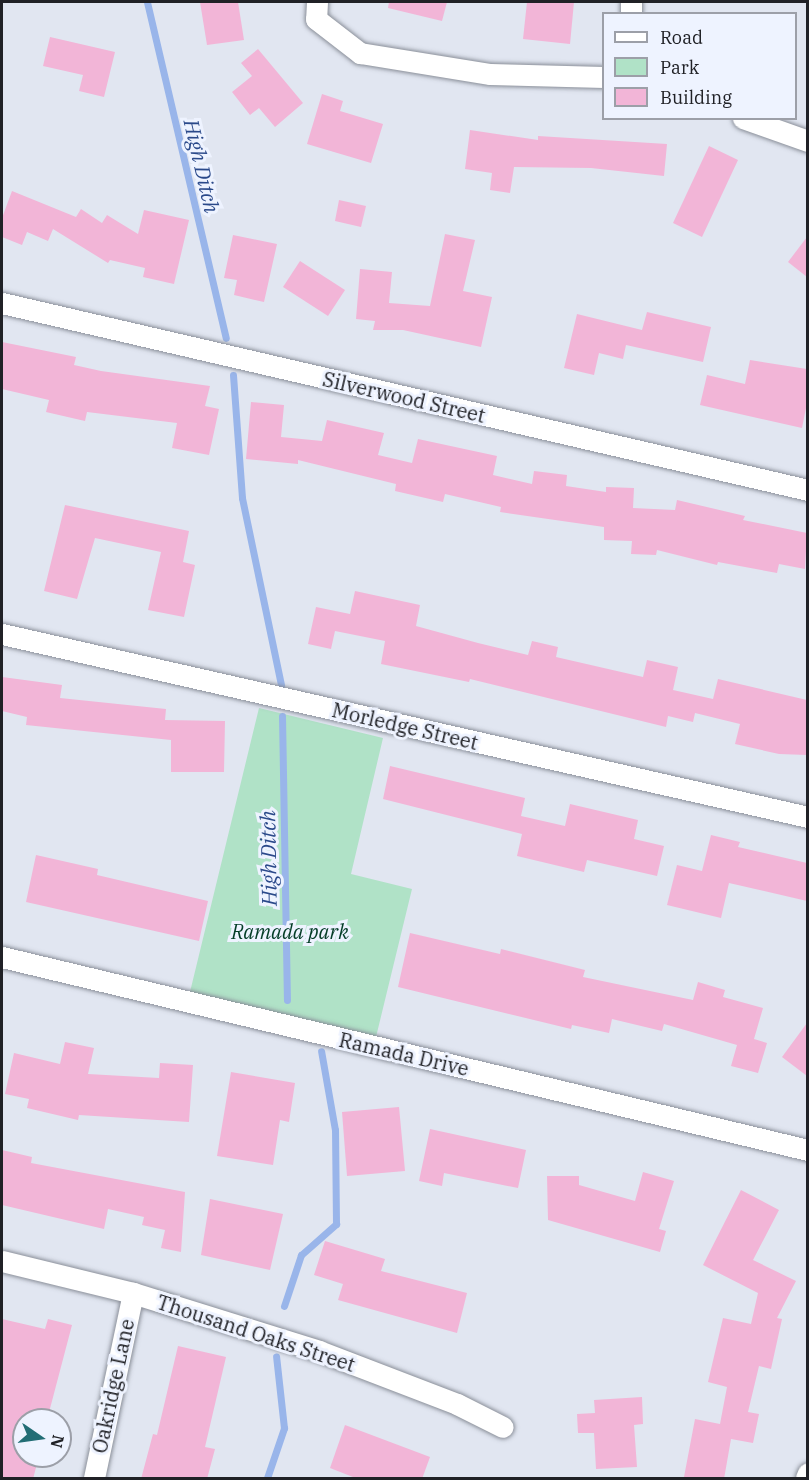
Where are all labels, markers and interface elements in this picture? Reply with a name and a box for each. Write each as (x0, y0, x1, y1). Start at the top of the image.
legend (602, 12, 797, 120)
text: Road (660, 26, 703, 49)
text: Park (660, 56, 699, 79)
text: Building (660, 86, 732, 109)
water label: High Ditch (179, 117, 225, 215)
street label: Silverwood Street (320, 367, 488, 427)
street label: Morledge Street (330, 698, 480, 754)
water label: High Ditch (255, 810, 281, 906)
park label: Ramada park (231, 919, 349, 943)
street label: Ramada Drive (337, 1027, 471, 1081)
street label: Thousand Oaks Street (154, 1290, 358, 1376)
street label: Oakridge Lane (87, 1317, 139, 1455)
north arrow (12, 1408, 72, 1468)
text: N (46, 1433, 69, 1450)

